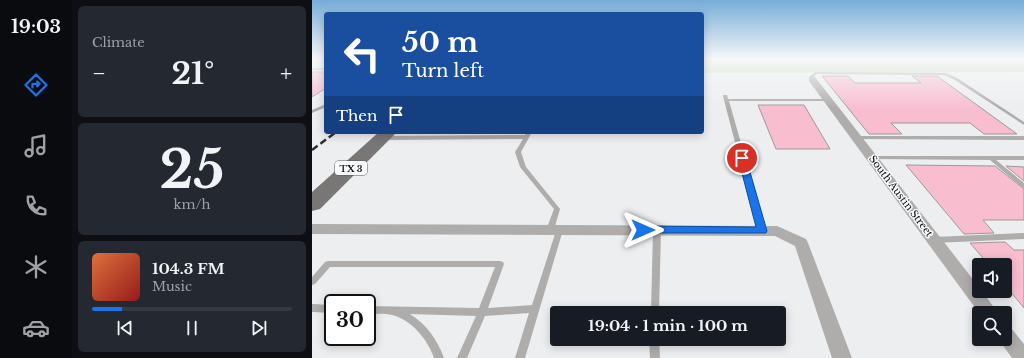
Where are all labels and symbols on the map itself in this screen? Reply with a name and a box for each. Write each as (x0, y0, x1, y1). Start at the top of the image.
pin (725, 141, 759, 175)
street label: South Austin Street (866, 153, 936, 239)
road number: TX 3 (335, 161, 367, 175)
position arrow (622, 209, 664, 251)
speed limit sign: 30 (324, 294, 376, 346)

